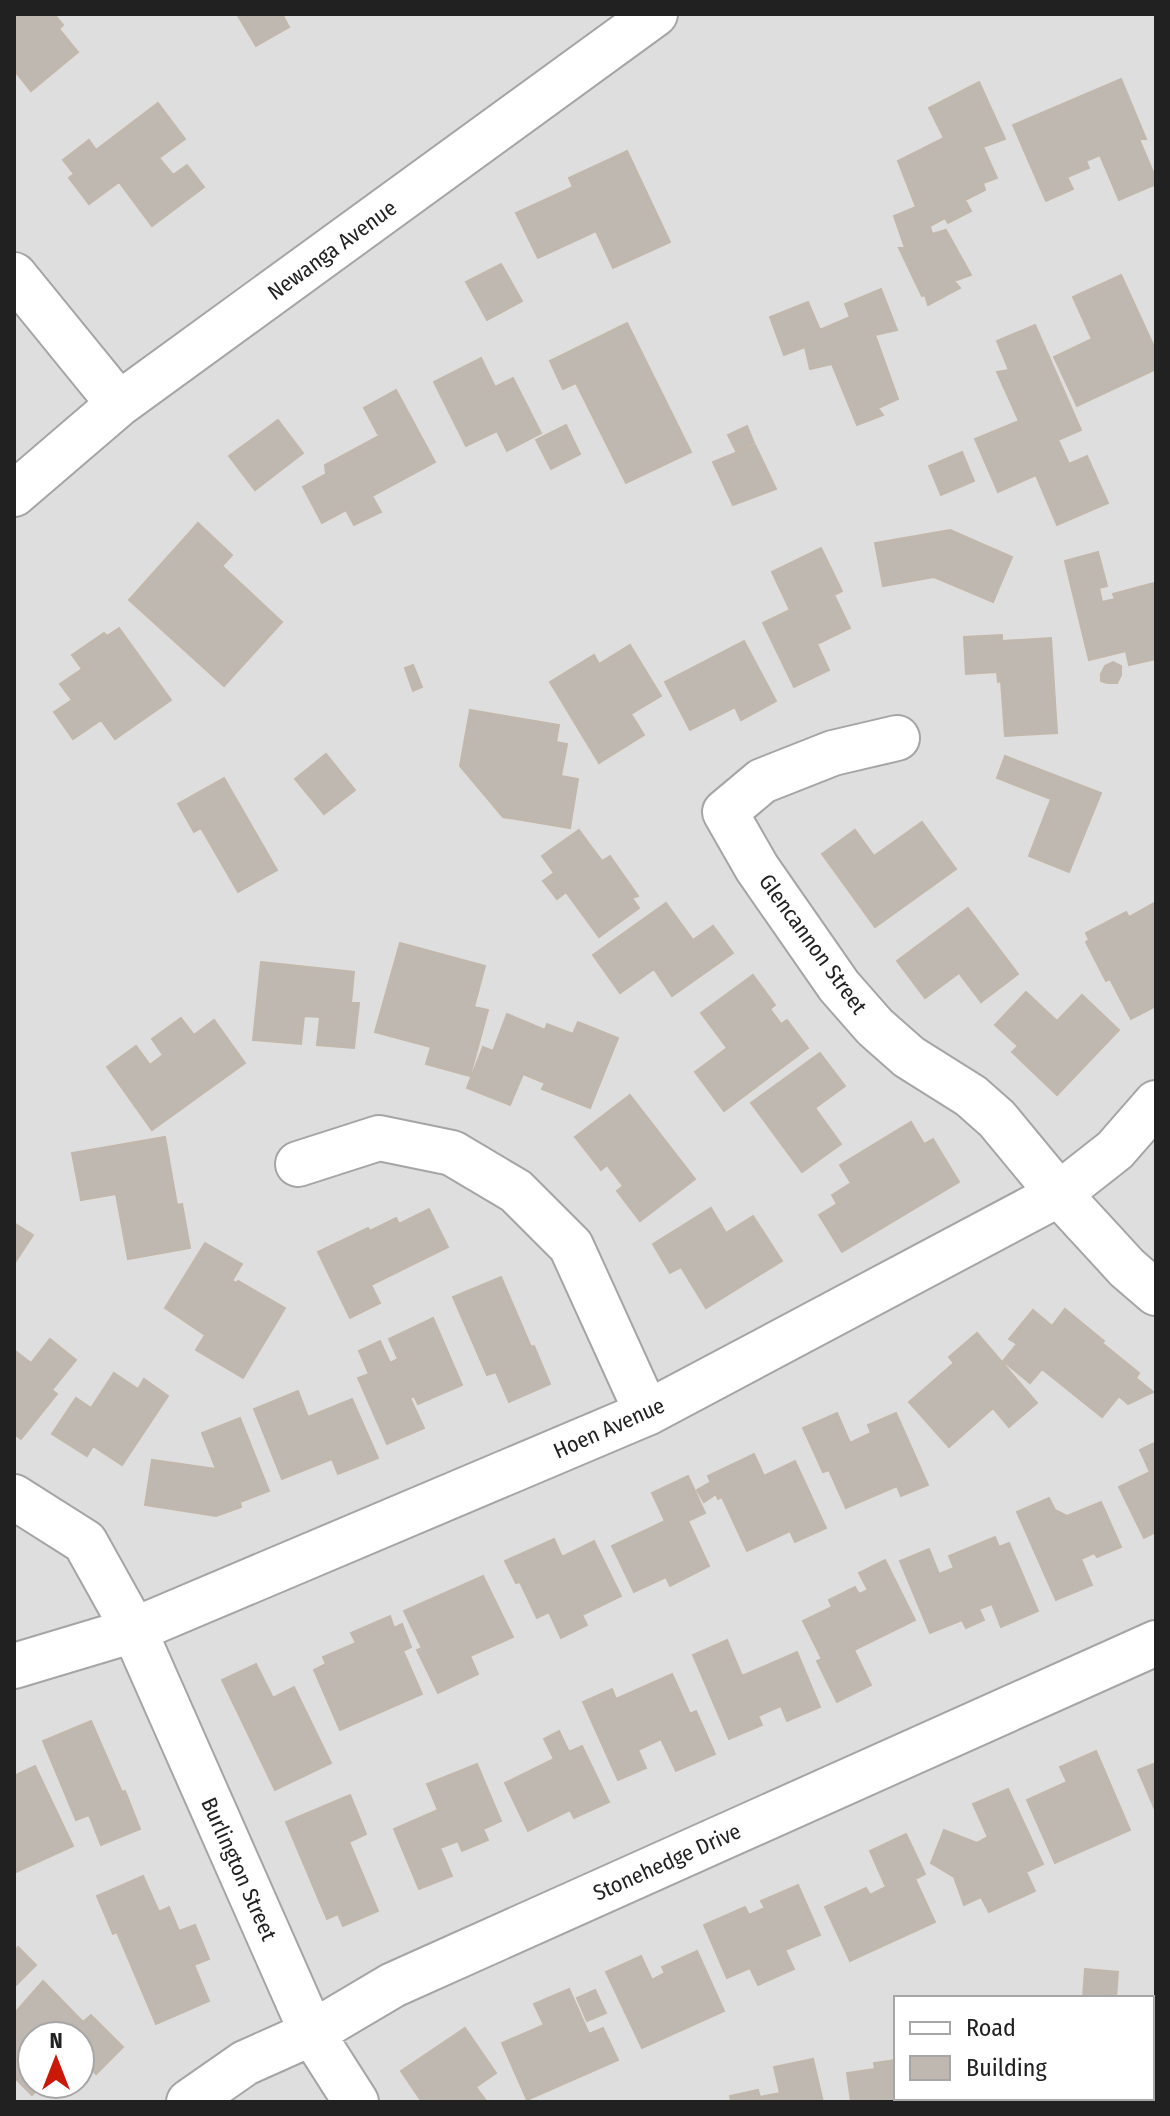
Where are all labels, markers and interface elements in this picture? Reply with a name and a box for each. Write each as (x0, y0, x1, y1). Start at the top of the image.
street label: Newanga Avenue (262, 194, 402, 306)
street label: Glencannon Street (753, 869, 873, 1020)
street label: Hoen Avenue (549, 1392, 669, 1464)
street label: Burlington Street (195, 1793, 283, 1945)
street label: Stonehedge Drive (589, 1817, 745, 1907)
legend (894, 1996, 1154, 2100)
text: Road (966, 2014, 1016, 2042)
north arrow (16, 2020, 96, 2100)
text: N (49, 2027, 63, 2054)
text: Building (966, 2054, 1048, 2082)

